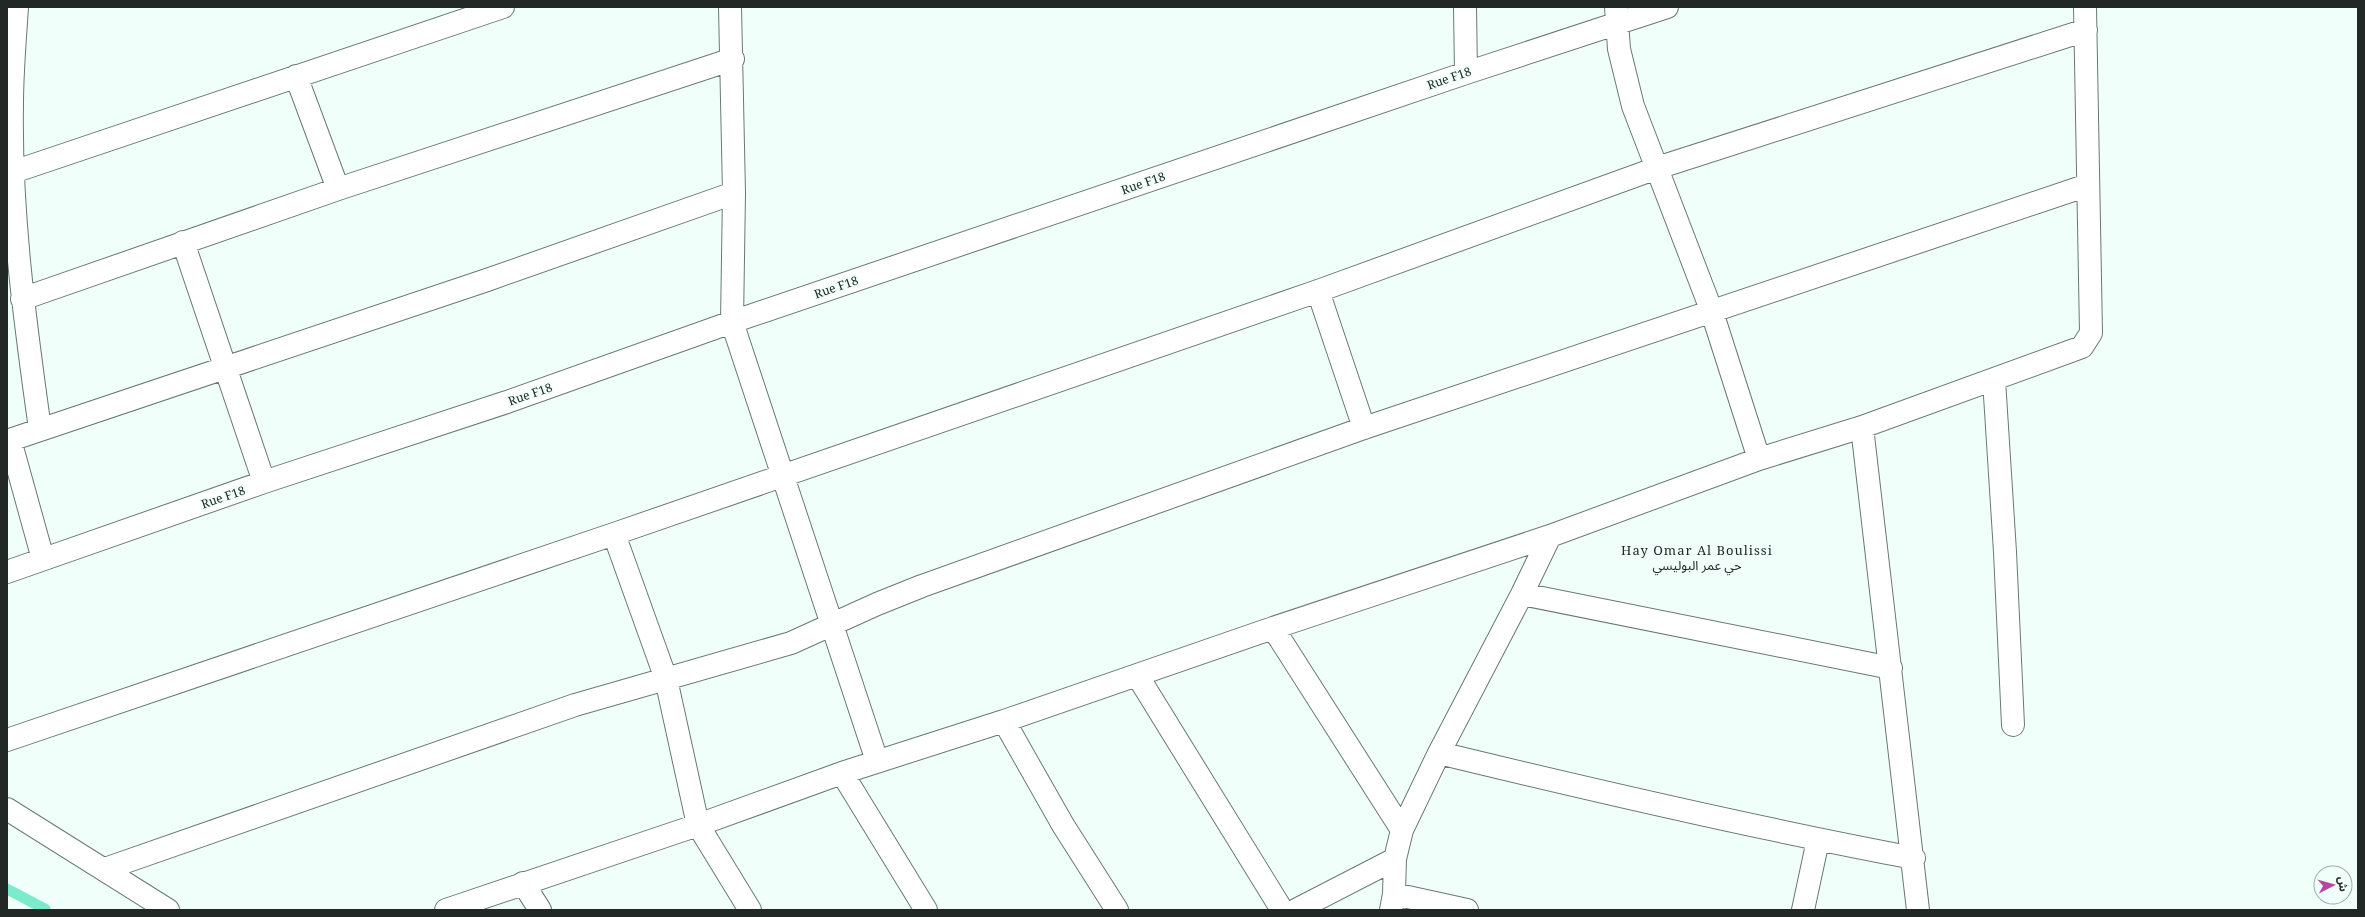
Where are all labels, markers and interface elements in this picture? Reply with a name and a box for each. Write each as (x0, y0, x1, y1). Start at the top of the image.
street label: Rue F18 (1425, 62, 1474, 93)
street label: Rue F18 (1119, 167, 1168, 198)
street label: Rue F18 (812, 271, 861, 302)
street label: Rue F18 (506, 378, 555, 409)
street label: Rue F18 (199, 481, 248, 512)
district label: Hay Omar Al Boulissi حي عمر البوليسي (1621, 541, 1773, 576)
north arrow (2313, 865, 2353, 905)
text: ش (2335, 876, 2352, 892)

